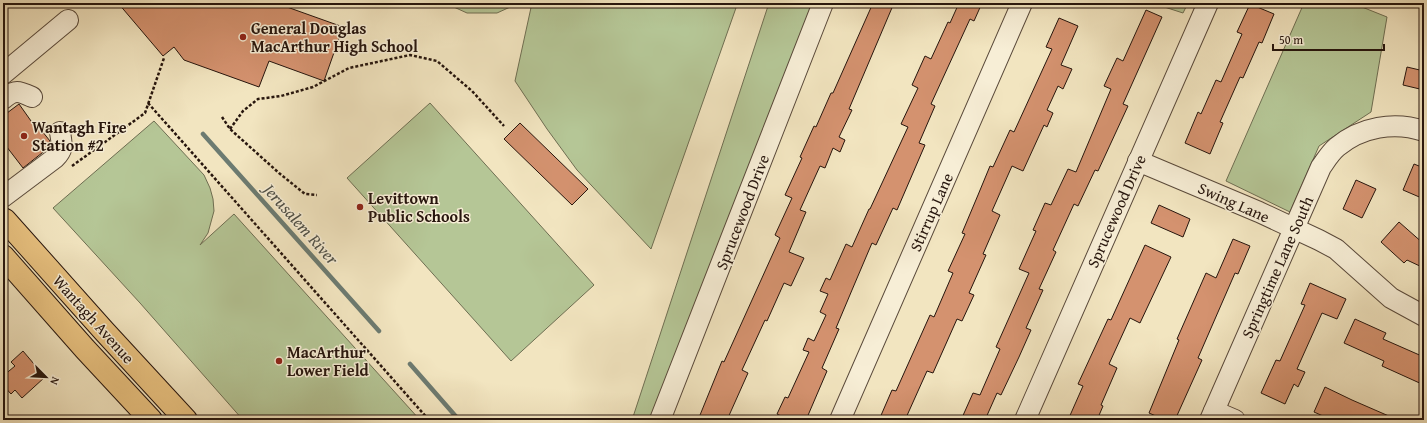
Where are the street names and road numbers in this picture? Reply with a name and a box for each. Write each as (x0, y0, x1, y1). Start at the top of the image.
street label: Sprucewood Drive (709, 151, 775, 273)
street label: Sprucewood Drive (1080, 151, 1152, 271)
street label: Stirrup Lane (903, 169, 959, 255)
street label: Swing Lane (1194, 176, 1274, 228)
street label: Springtime Lane South (1235, 192, 1319, 342)
street label: Wantagh Avenue (47, 269, 141, 369)

